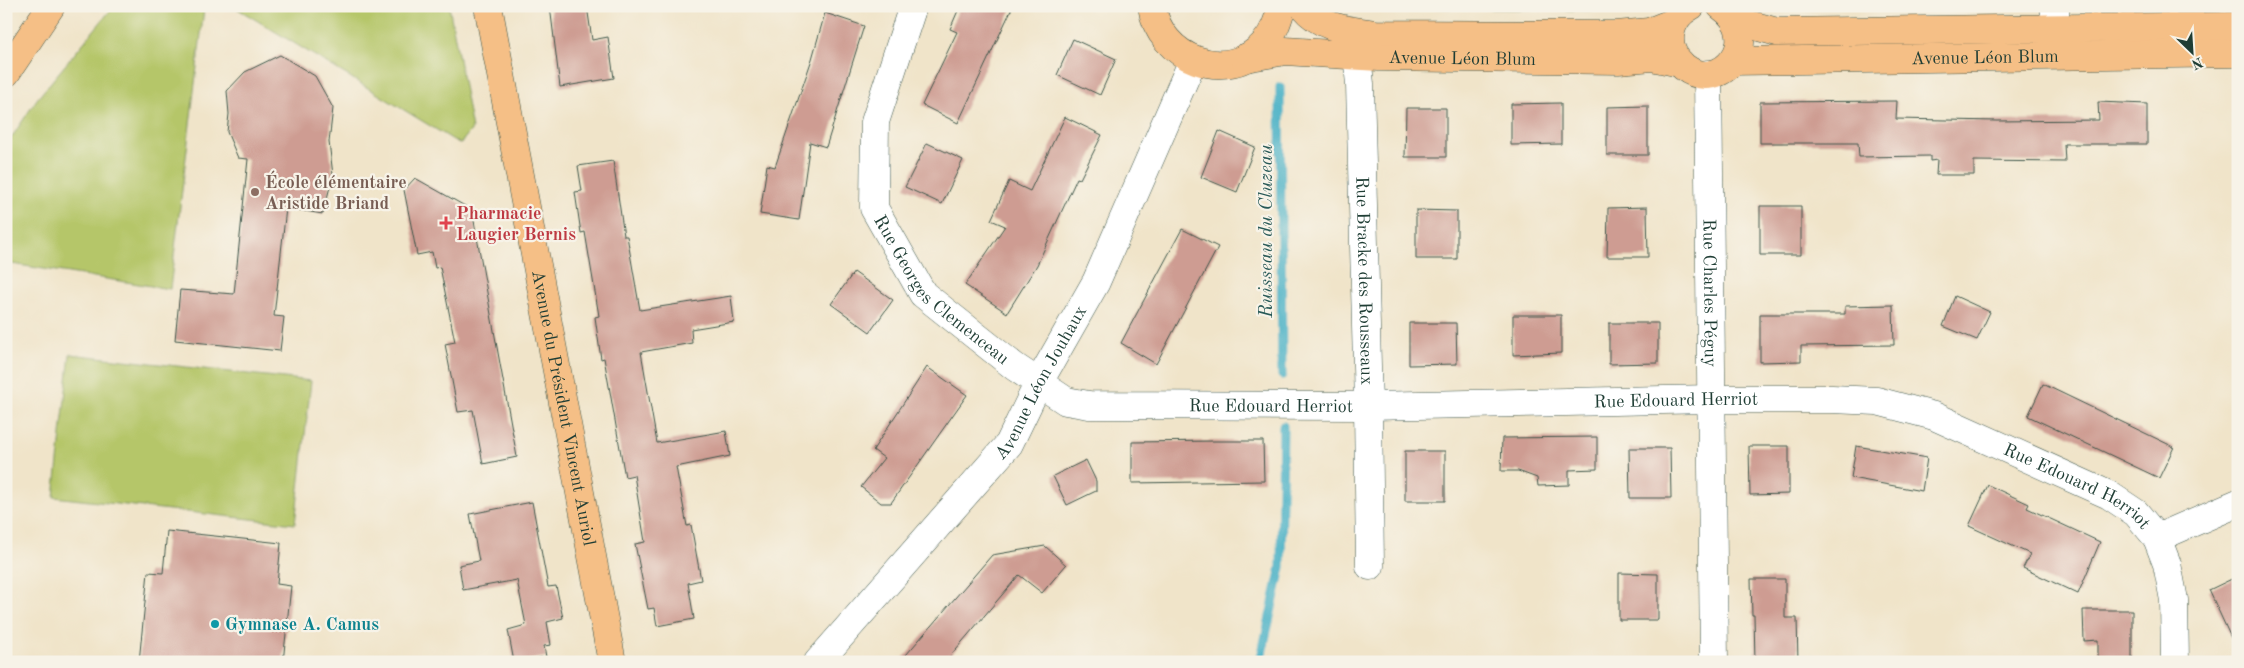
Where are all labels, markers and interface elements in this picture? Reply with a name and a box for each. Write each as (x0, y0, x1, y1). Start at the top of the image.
north arrow (2166, 28, 2216, 78)
street label: Avenue Léon Blum (1911, 48, 2059, 68)
street label: Avenue Léon Blum (1388, 49, 1536, 69)
text: N (2189, 54, 2205, 72)
water label: Ruisseau du Cluzeau (1258, 144, 1277, 319)
place label: École élémentaire Aristide Briand (265, 170, 407, 213)
street label: Rue Bracke des Rousseaux (1352, 176, 1375, 385)
marker: École élémentaire Aristide Briand (249, 186, 261, 198)
place label: Pharmacie Laugier Bernis (456, 205, 576, 244)
street label: Rue Georges Clemenceau (870, 212, 1012, 369)
marker: Pharmacie Laugier Bernis (440, 217, 452, 229)
street label: Rue Charles Péguy (1699, 219, 1719, 368)
street label: Avenue du Président Vincent Auriol (528, 269, 598, 548)
street label: Avenue Léon Jouhaux (992, 303, 1090, 463)
street label: Rue Edouard Herriot (1593, 391, 1758, 411)
street label: Rue Edouard Herriot (1189, 397, 1353, 416)
street label: Rue Edouard Herriot (2001, 441, 2153, 533)
place label: Gymnase A. Camus (225, 616, 379, 634)
marker: Gymnase A. Camus (209, 618, 221, 630)

